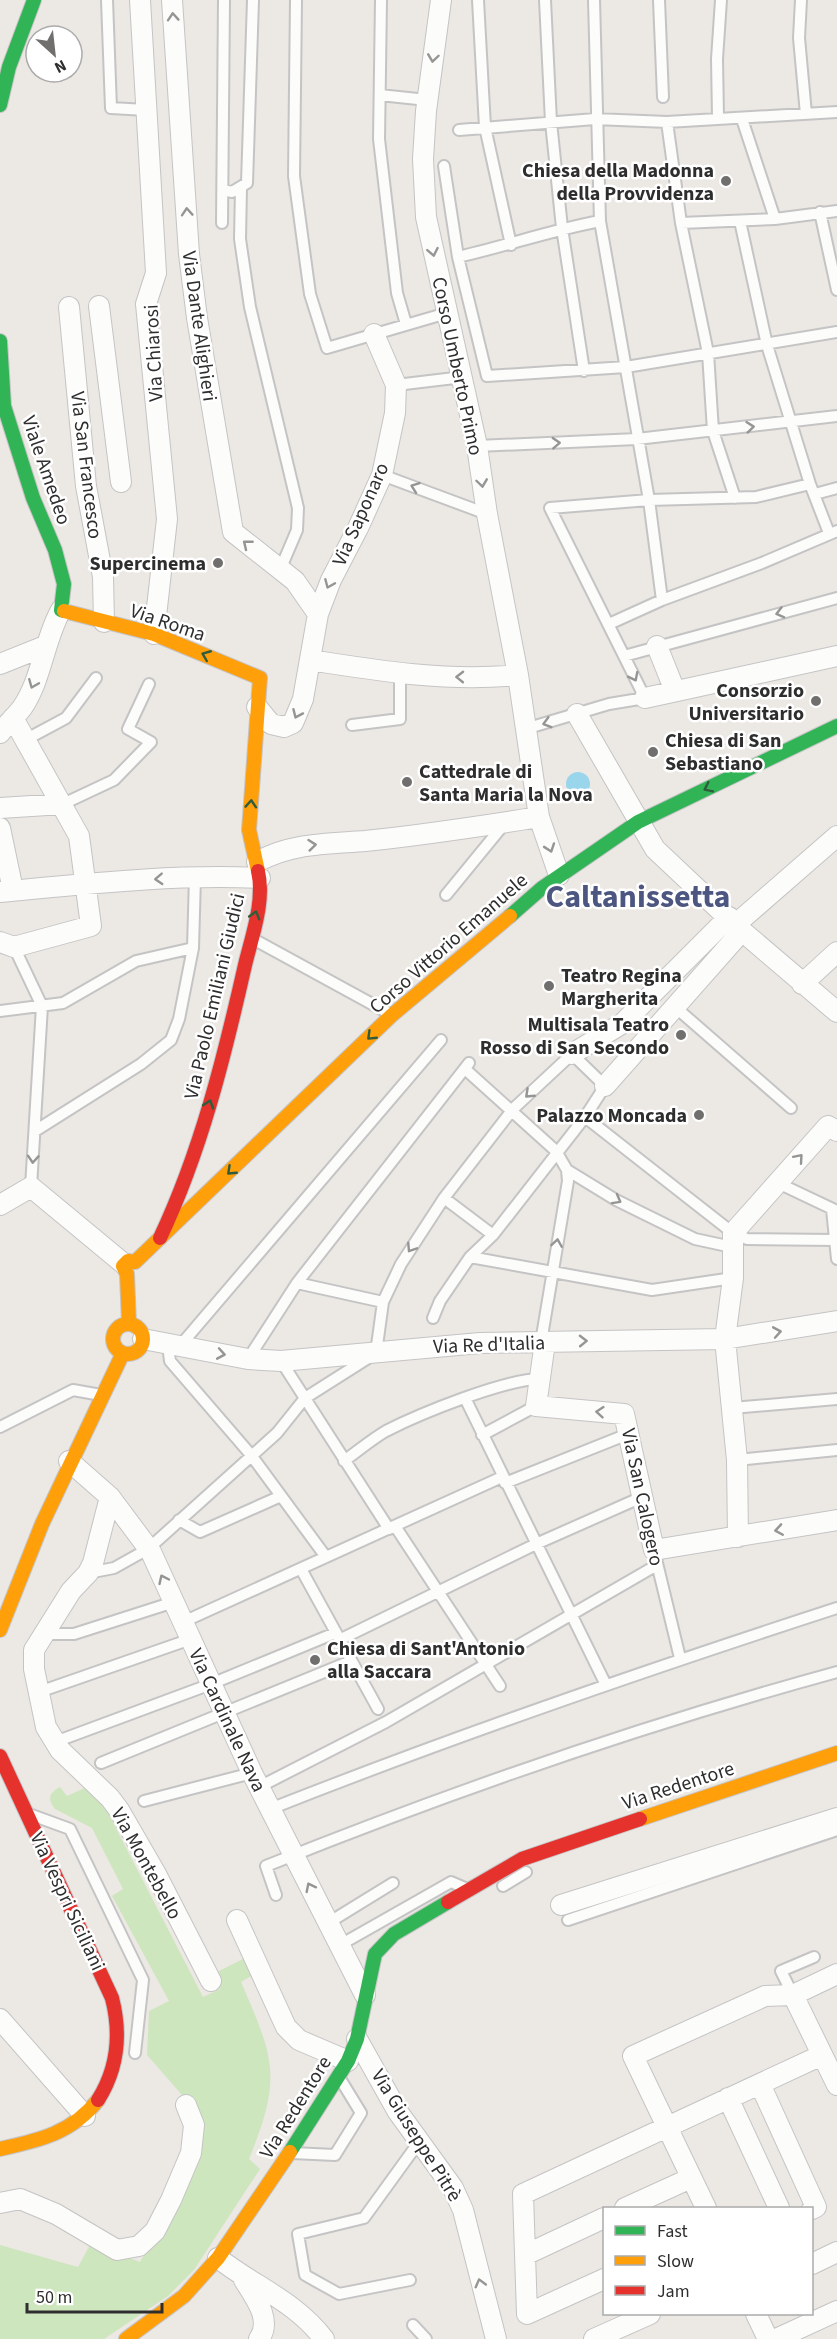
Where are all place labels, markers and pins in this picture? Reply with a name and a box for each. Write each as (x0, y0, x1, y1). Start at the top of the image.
place label: Chiesa della Madonna della Provvidenza (522, 157, 714, 208)
marker: Chiesa della Madonna della Provvidenza (719, 174, 733, 188)
place label: Supercinema (90, 550, 206, 578)
marker: Supercinema (211, 556, 225, 570)
place label: Consorzio Universitario (689, 677, 804, 728)
marker: Consorzio Universitario (809, 694, 823, 708)
place label: Chiesa di San Sebastiano (665, 727, 781, 778)
marker: Chiesa di San Sebastiano (646, 745, 660, 759)
place label: Cattedrale di Santa Maria la Nova (419, 758, 593, 809)
marker: Cattedrale di Santa Maria la Nova (400, 775, 414, 789)
place label: Teatro Regina Margherita (561, 962, 682, 1013)
marker: Teatro Regina Margherita (542, 979, 556, 993)
place label: Multisala Teatro Rosso di San Secondo (480, 1011, 669, 1062)
marker: Multisala Teatro Rosso di San Secondo (674, 1028, 688, 1042)
place label: Palazzo Moncada (536, 1102, 687, 1130)
marker: Palazzo Moncada (692, 1108, 706, 1122)
place label: Chiesa di Sant'Antonio alla Saccara (327, 1635, 525, 1686)
marker: Chiesa di Sant'Antonio alla Saccara (308, 1653, 322, 1667)

